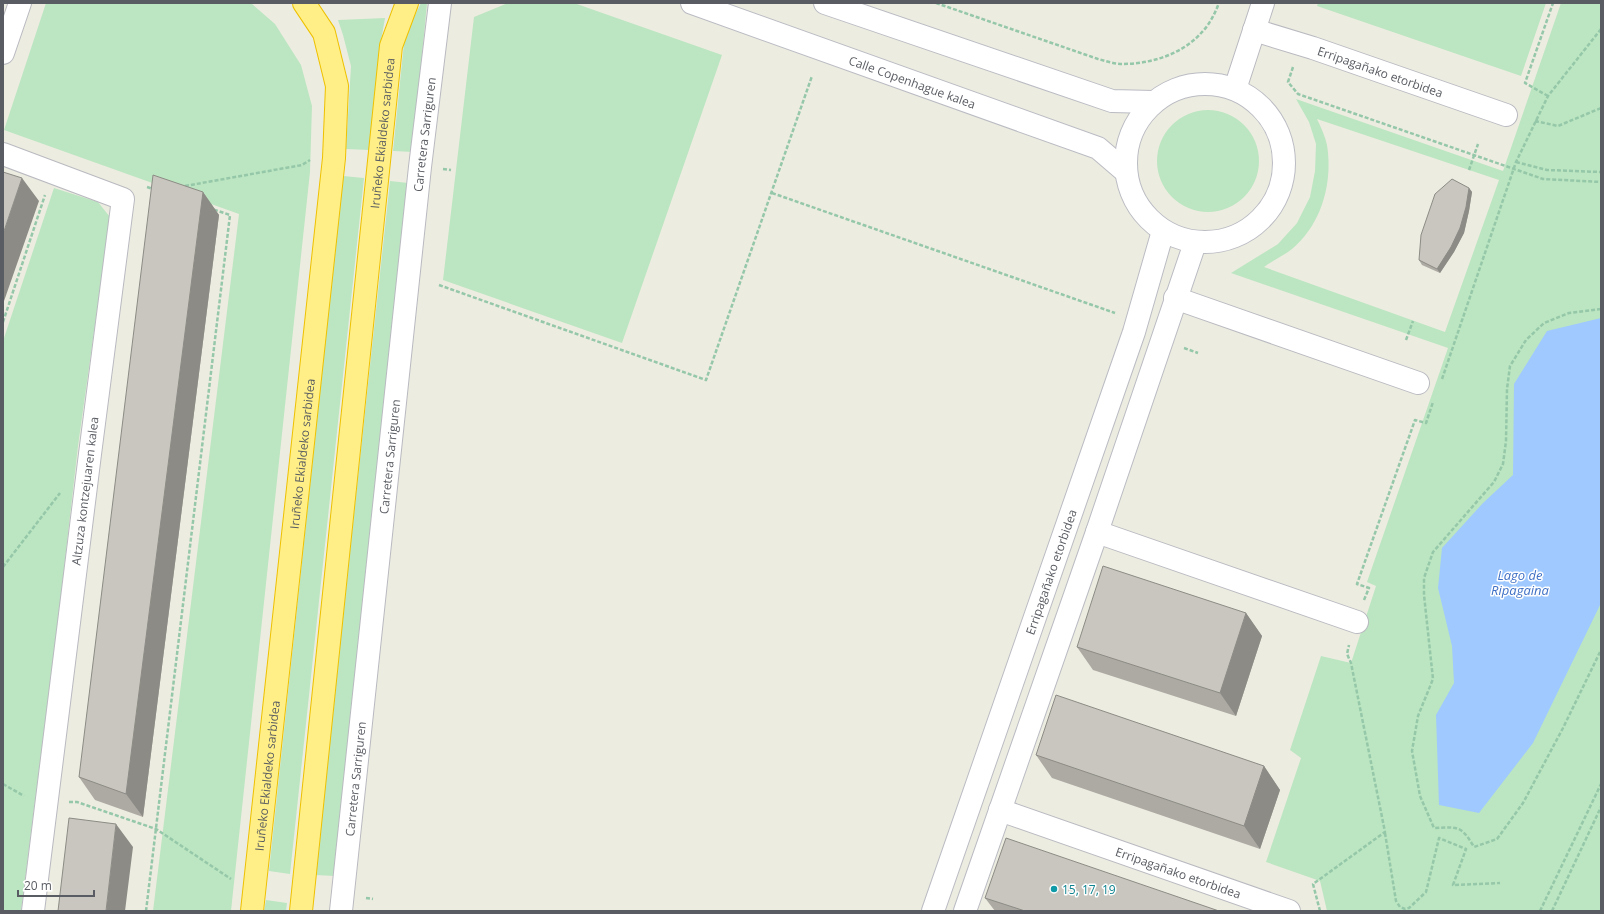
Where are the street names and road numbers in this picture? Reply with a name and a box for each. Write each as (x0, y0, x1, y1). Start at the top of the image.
street label: Erripagañako etorbidea (1315, 42, 1445, 101)
street label: Calle Copenhague kalea (847, 51, 978, 112)
street label: Iruñeko Ekialdeko sarbidea (366, 57, 398, 209)
street label: Carretera Sarriguren (409, 76, 439, 193)
street label: Iruñeko Ekialdeko sarbidea (285, 378, 318, 530)
street label: Carretera Sarriguren (375, 398, 404, 515)
street label: Altzuza kontzejuaren kalea (67, 416, 103, 566)
street label: Erripagañako etorbidea (1021, 507, 1080, 637)
street label: Iruñeko Ekialdeko sarbidea (250, 700, 283, 852)
street label: Carretera Sarriguren (340, 720, 370, 837)
street label: Erripagañako etorbidea (1113, 843, 1243, 902)

